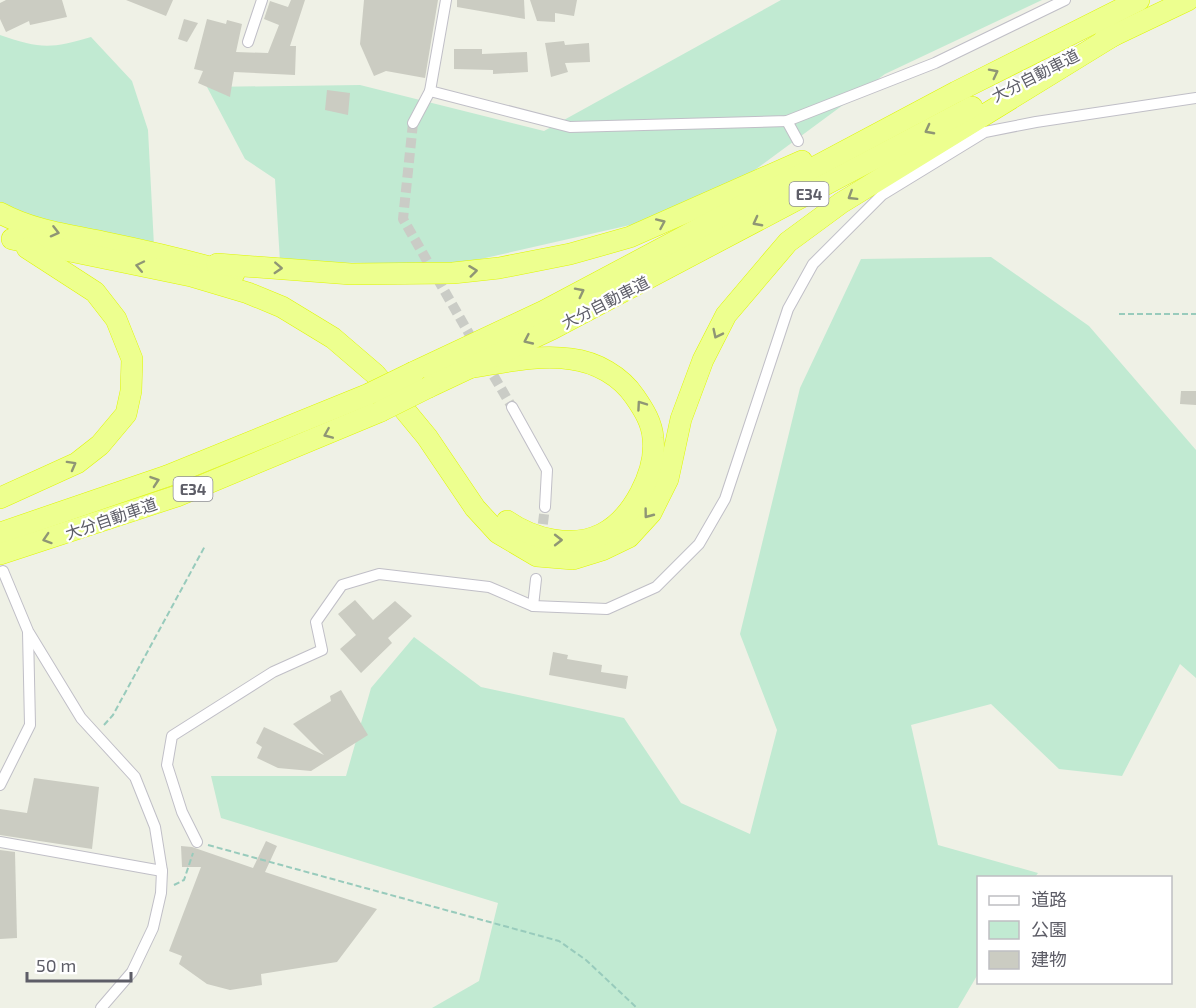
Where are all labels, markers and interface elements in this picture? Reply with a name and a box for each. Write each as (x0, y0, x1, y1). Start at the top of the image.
street label: 大分自動車道 (988, 45, 1082, 105)
one-way arrow (987, 68, 998, 80)
one-way arrow (925, 123, 935, 134)
road number: E34 (790, 182, 828, 206)
one-way arrow (848, 189, 858, 201)
one-way arrow (753, 215, 763, 226)
one-way arrow (655, 219, 666, 231)
one-way arrow (50, 225, 60, 238)
one-way arrow (135, 260, 145, 273)
one-way arrow (274, 261, 283, 274)
one-way arrow (468, 265, 477, 277)
street label: 大分自動車道 (558, 272, 652, 332)
one-way arrow (574, 288, 585, 299)
one-way arrow (712, 327, 724, 338)
one-way arrow (523, 333, 534, 345)
one-way arrow (637, 401, 648, 412)
one-way arrow (323, 427, 334, 439)
one-way arrow (66, 461, 76, 472)
one-way arrow (149, 475, 160, 488)
road number: E34 (174, 477, 212, 501)
street label: 大分自動車道 (63, 493, 159, 543)
one-way arrow (644, 508, 655, 519)
one-way arrow (42, 532, 53, 544)
one-way arrow (553, 534, 562, 546)
legend (977, 876, 1172, 984)
text: 道路 (1031, 888, 1067, 910)
text: 公園 (1031, 918, 1067, 940)
scale bar (27, 945, 130, 983)
text: 建物 (1031, 948, 1067, 970)
text: 50 m (36, 954, 76, 976)

